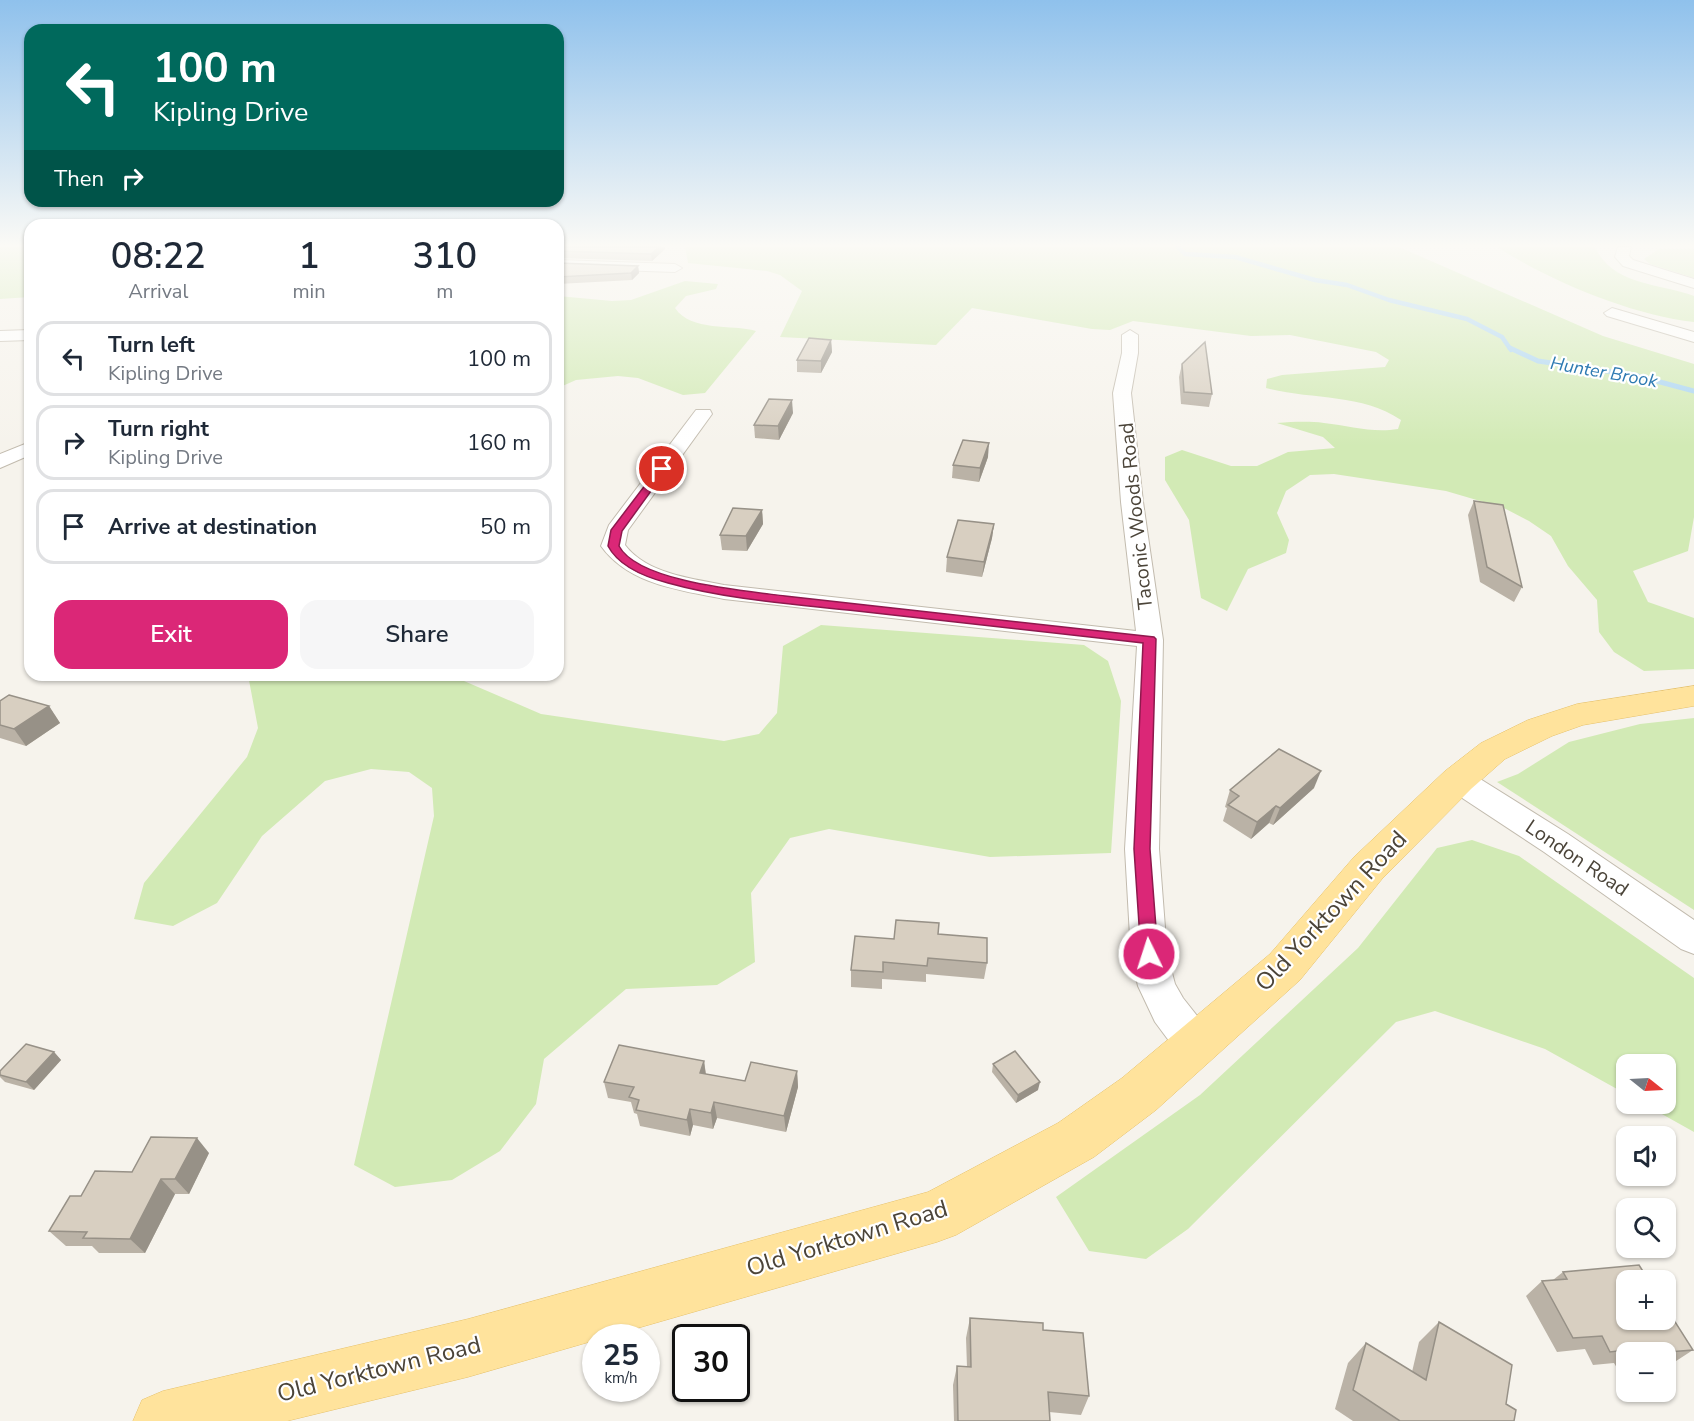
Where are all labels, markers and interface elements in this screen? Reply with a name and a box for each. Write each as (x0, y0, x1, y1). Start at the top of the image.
text: 100 m (153, 40, 277, 97)
icon: left (54, 48, 132, 126)
text: Kipling Drive (153, 94, 308, 131)
icon: right (116, 162, 149, 195)
text: Then (54, 164, 104, 194)
text: 08:22 (111, 232, 206, 281)
text: 1 (298, 232, 320, 281)
text: 310 (412, 232, 477, 281)
text: Arrival (128, 278, 188, 305)
text: min (293, 278, 326, 305)
text: m (436, 278, 453, 305)
text: Turn left (108, 330, 195, 360)
icon: left (57, 342, 90, 375)
text: 100 m (467, 344, 531, 374)
water label: Hunter Brook (1549, 351, 1660, 393)
text: Kipling Drive (108, 360, 223, 387)
text: Turn right (108, 414, 209, 444)
street label: Taconic Woods Road (1113, 421, 1159, 611)
icon: right (57, 426, 90, 459)
text: 160 m (467, 428, 531, 458)
pin (636, 443, 687, 494)
text: Kipling Drive (108, 444, 223, 471)
icon: arrive (645, 452, 678, 485)
icon: arrive (57, 510, 90, 543)
text: Arrive at destination (108, 512, 317, 542)
text: 50 m (480, 512, 531, 542)
button: Exit (54, 600, 288, 669)
button: Share (300, 600, 534, 669)
street label: London Road (1520, 814, 1634, 902)
street label: Old Yorktown Road (1248, 824, 1414, 998)
position arrow (1117, 922, 1181, 986)
north arrow (1616, 1054, 1676, 1114)
map controls (1616, 1054, 1676, 1402)
button: sound (1616, 1126, 1676, 1186)
street label: Old Yorktown Road (742, 1192, 952, 1284)
button: search (1616, 1198, 1676, 1258)
button: + (1616, 1270, 1676, 1330)
speed limit sign: 30 (672, 1324, 750, 1402)
street label: Old Yorktown Road (274, 1328, 484, 1410)
text: 25 (603, 1335, 639, 1376)
button: − (1616, 1342, 1676, 1402)
text: km/h (604, 1368, 638, 1388)

